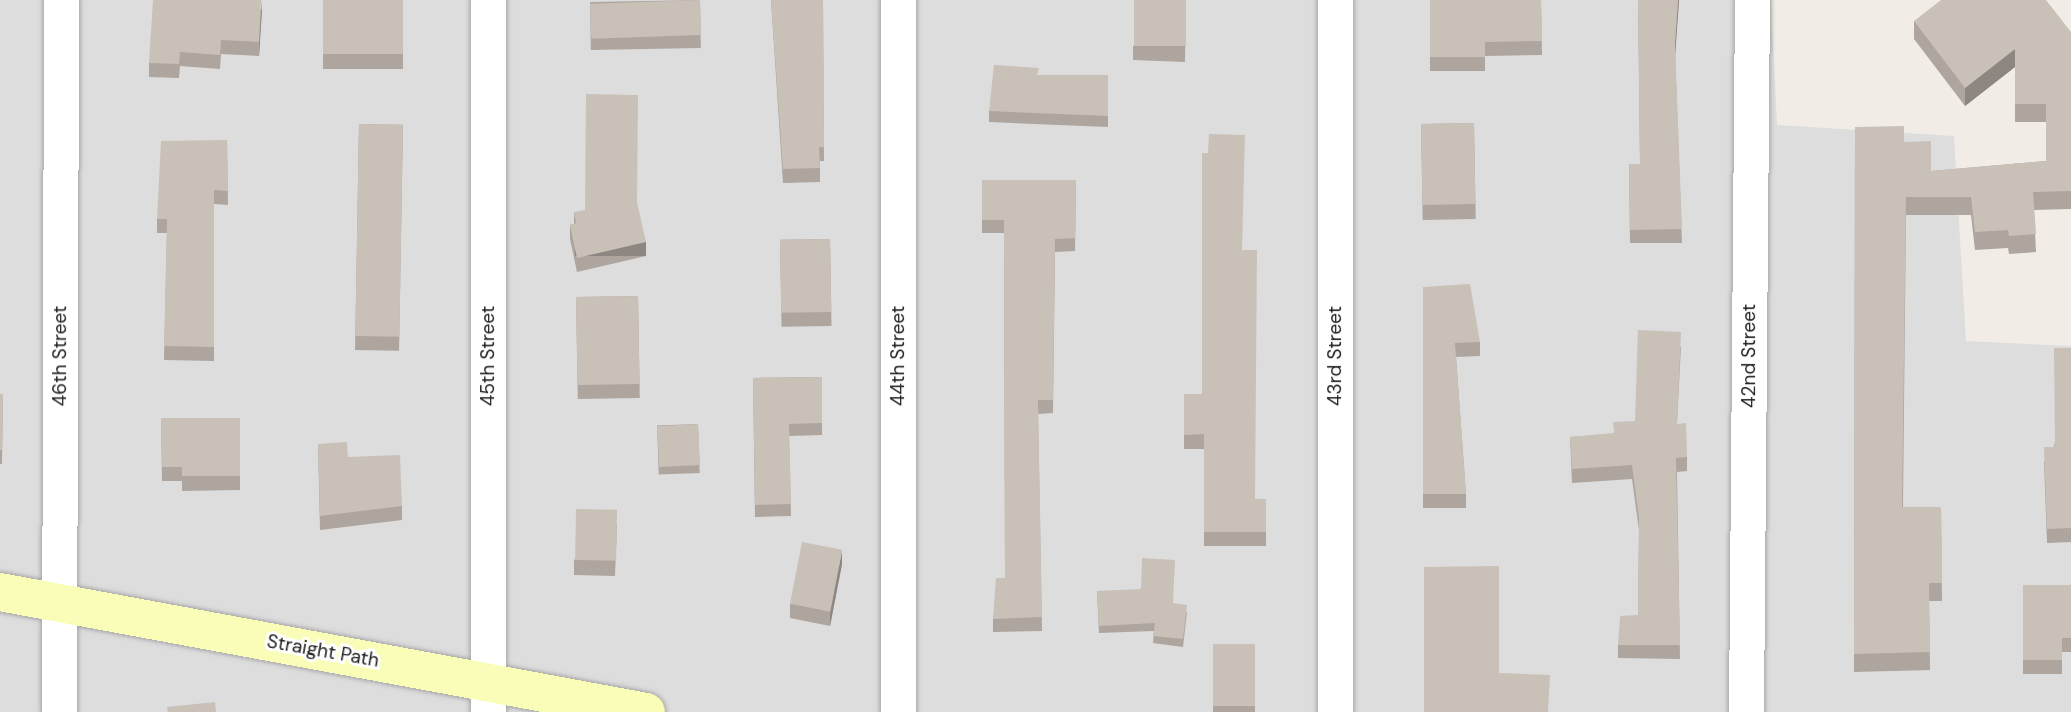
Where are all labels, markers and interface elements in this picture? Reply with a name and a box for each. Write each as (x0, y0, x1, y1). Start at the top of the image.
street label: 42nd Street (1738, 304, 1760, 408)
street label: 46th Street (49, 306, 71, 406)
street label: 45th Street (477, 306, 499, 406)
street label: 44th Street (887, 306, 909, 406)
street label: 43rd Street (1324, 306, 1346, 406)
street label: Straight Path (265, 630, 381, 672)

